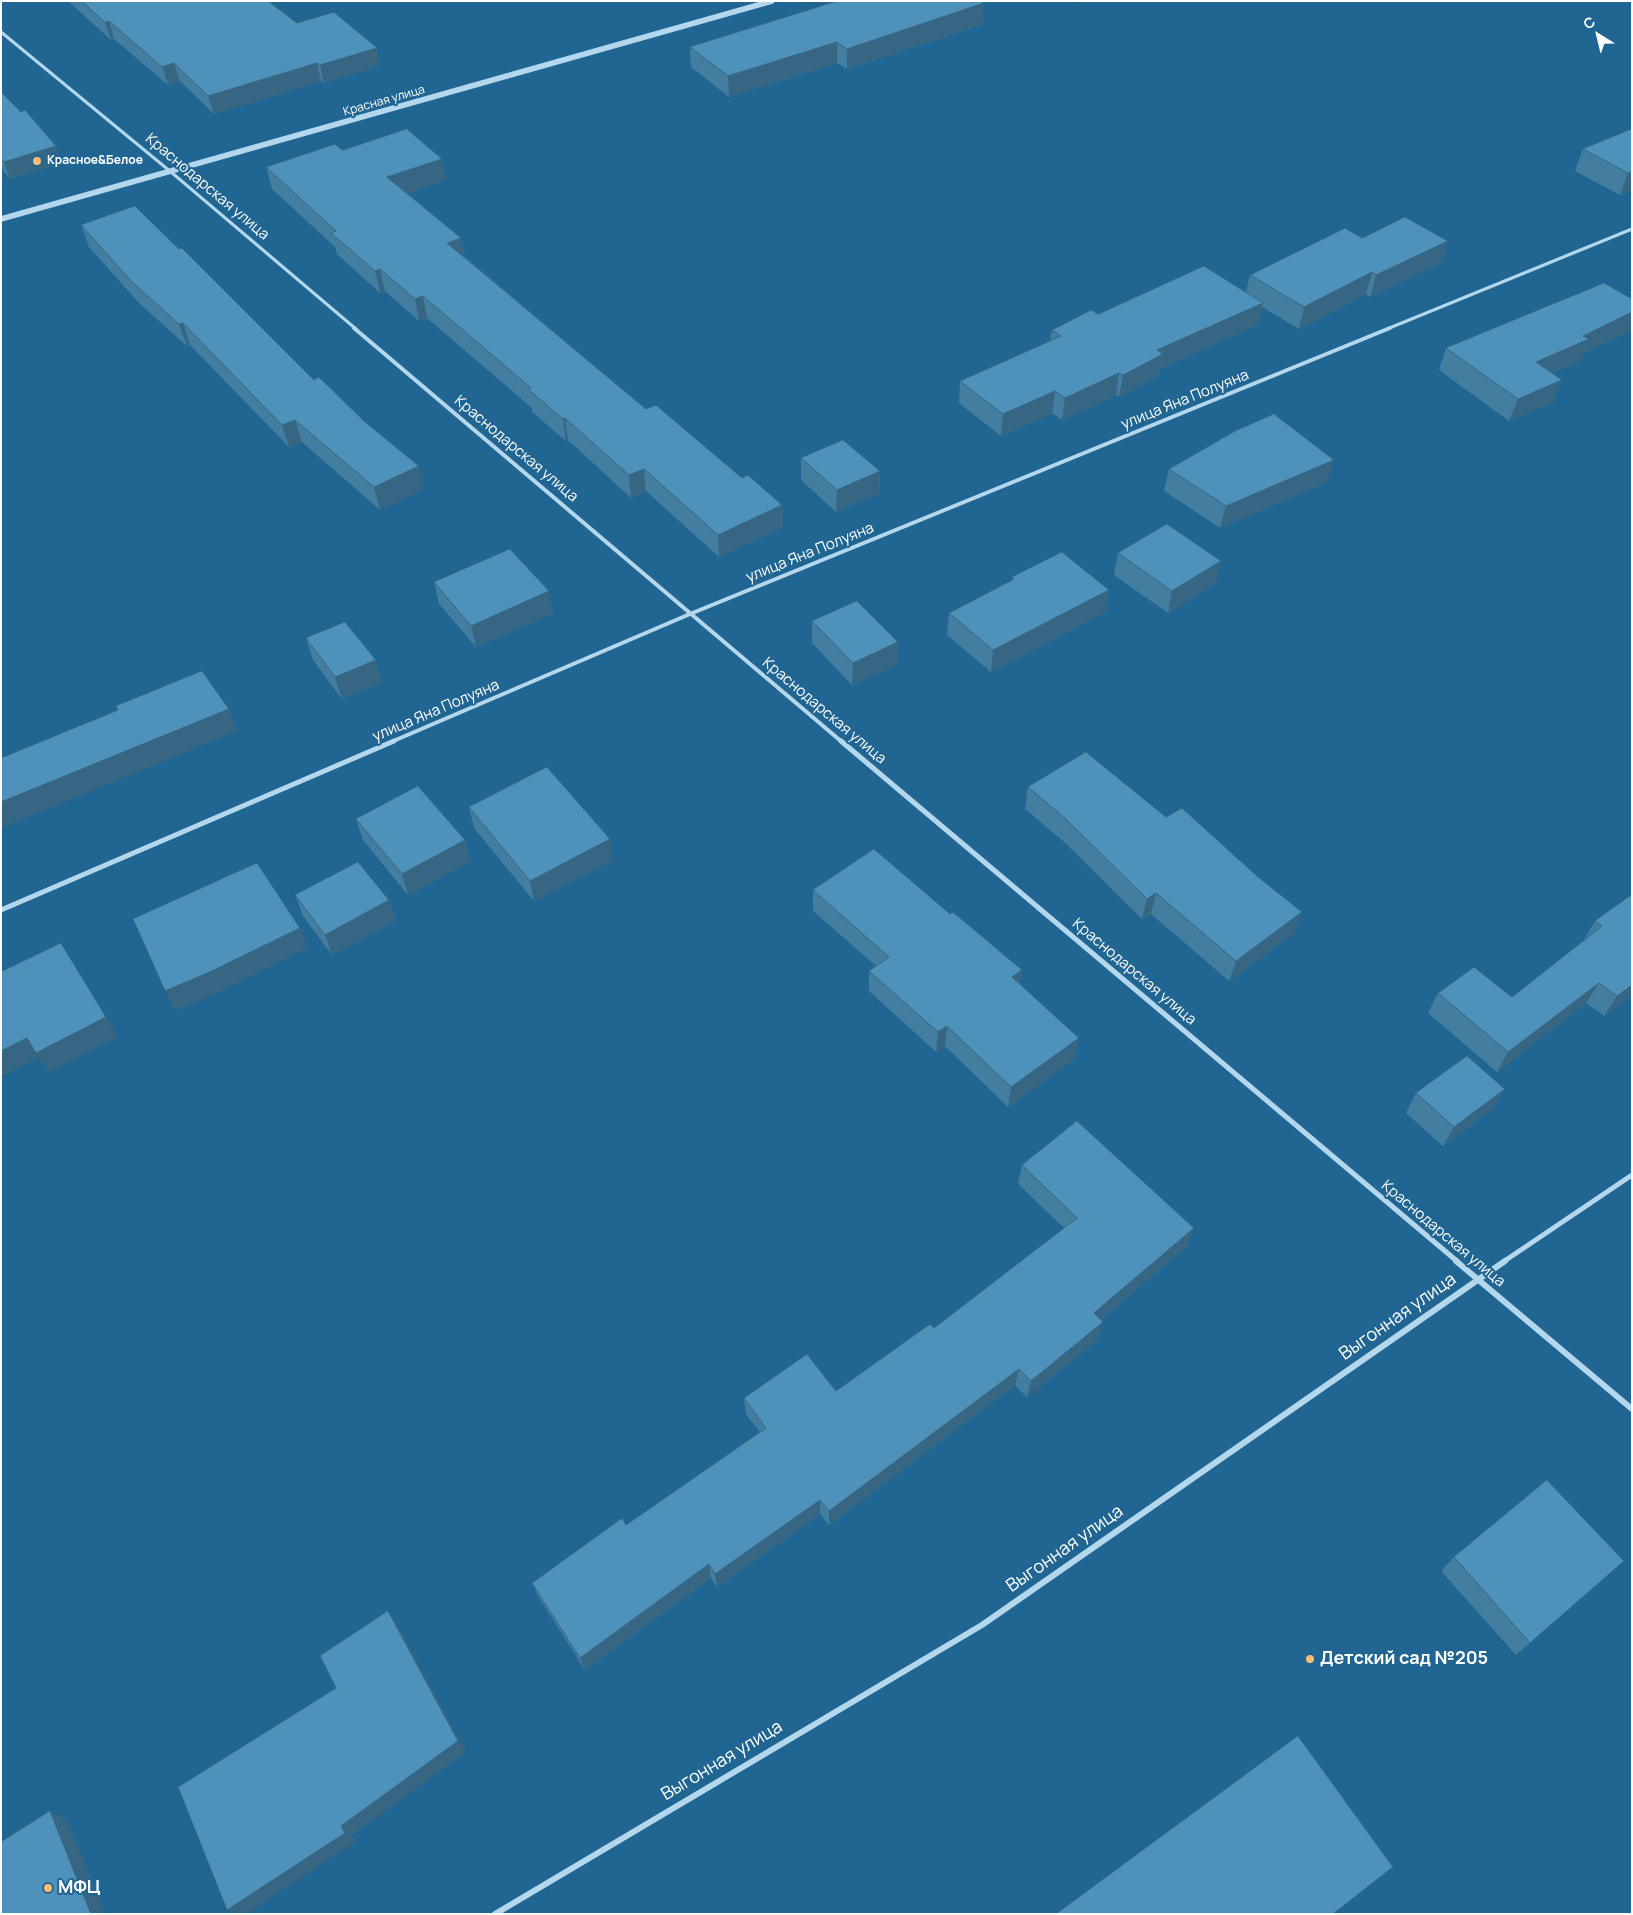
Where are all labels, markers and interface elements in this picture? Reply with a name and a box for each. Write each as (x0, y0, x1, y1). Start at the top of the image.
north arrow (1573, 10, 1623, 60)
text: С (1579, 12, 1599, 33)
street label: Красная улица (342, 82, 426, 120)
street label: Краснодарская улица (141, 130, 273, 244)
place label: Красное&Белое (47, 154, 143, 168)
marker: Красное&Белое (31, 155, 43, 167)
street label: улица Яна Полуяна (1119, 366, 1251, 434)
street label: Краснодарская улица (450, 392, 582, 506)
street label: улица Яна Полуяна (744, 519, 876, 587)
street label: Краснодарская улица (758, 654, 890, 768)
street label: улица Яна Полуяна (370, 676, 502, 746)
street label: Краснодарская улица (1068, 915, 1200, 1029)
street label: Краснодарская улица (1377, 1177, 1509, 1291)
street label: Выгонная улица (1335, 1269, 1461, 1365)
street label: Выгонная улица (1002, 1501, 1128, 1597)
place label: Детский сад №205 (1320, 1648, 1488, 1670)
marker: Детский сад №205 (1304, 1653, 1316, 1665)
street label: Выгонная улица (657, 1716, 787, 1806)
place label: МФЦ (58, 1877, 100, 1899)
marker: МФЦ (42, 1882, 54, 1894)

